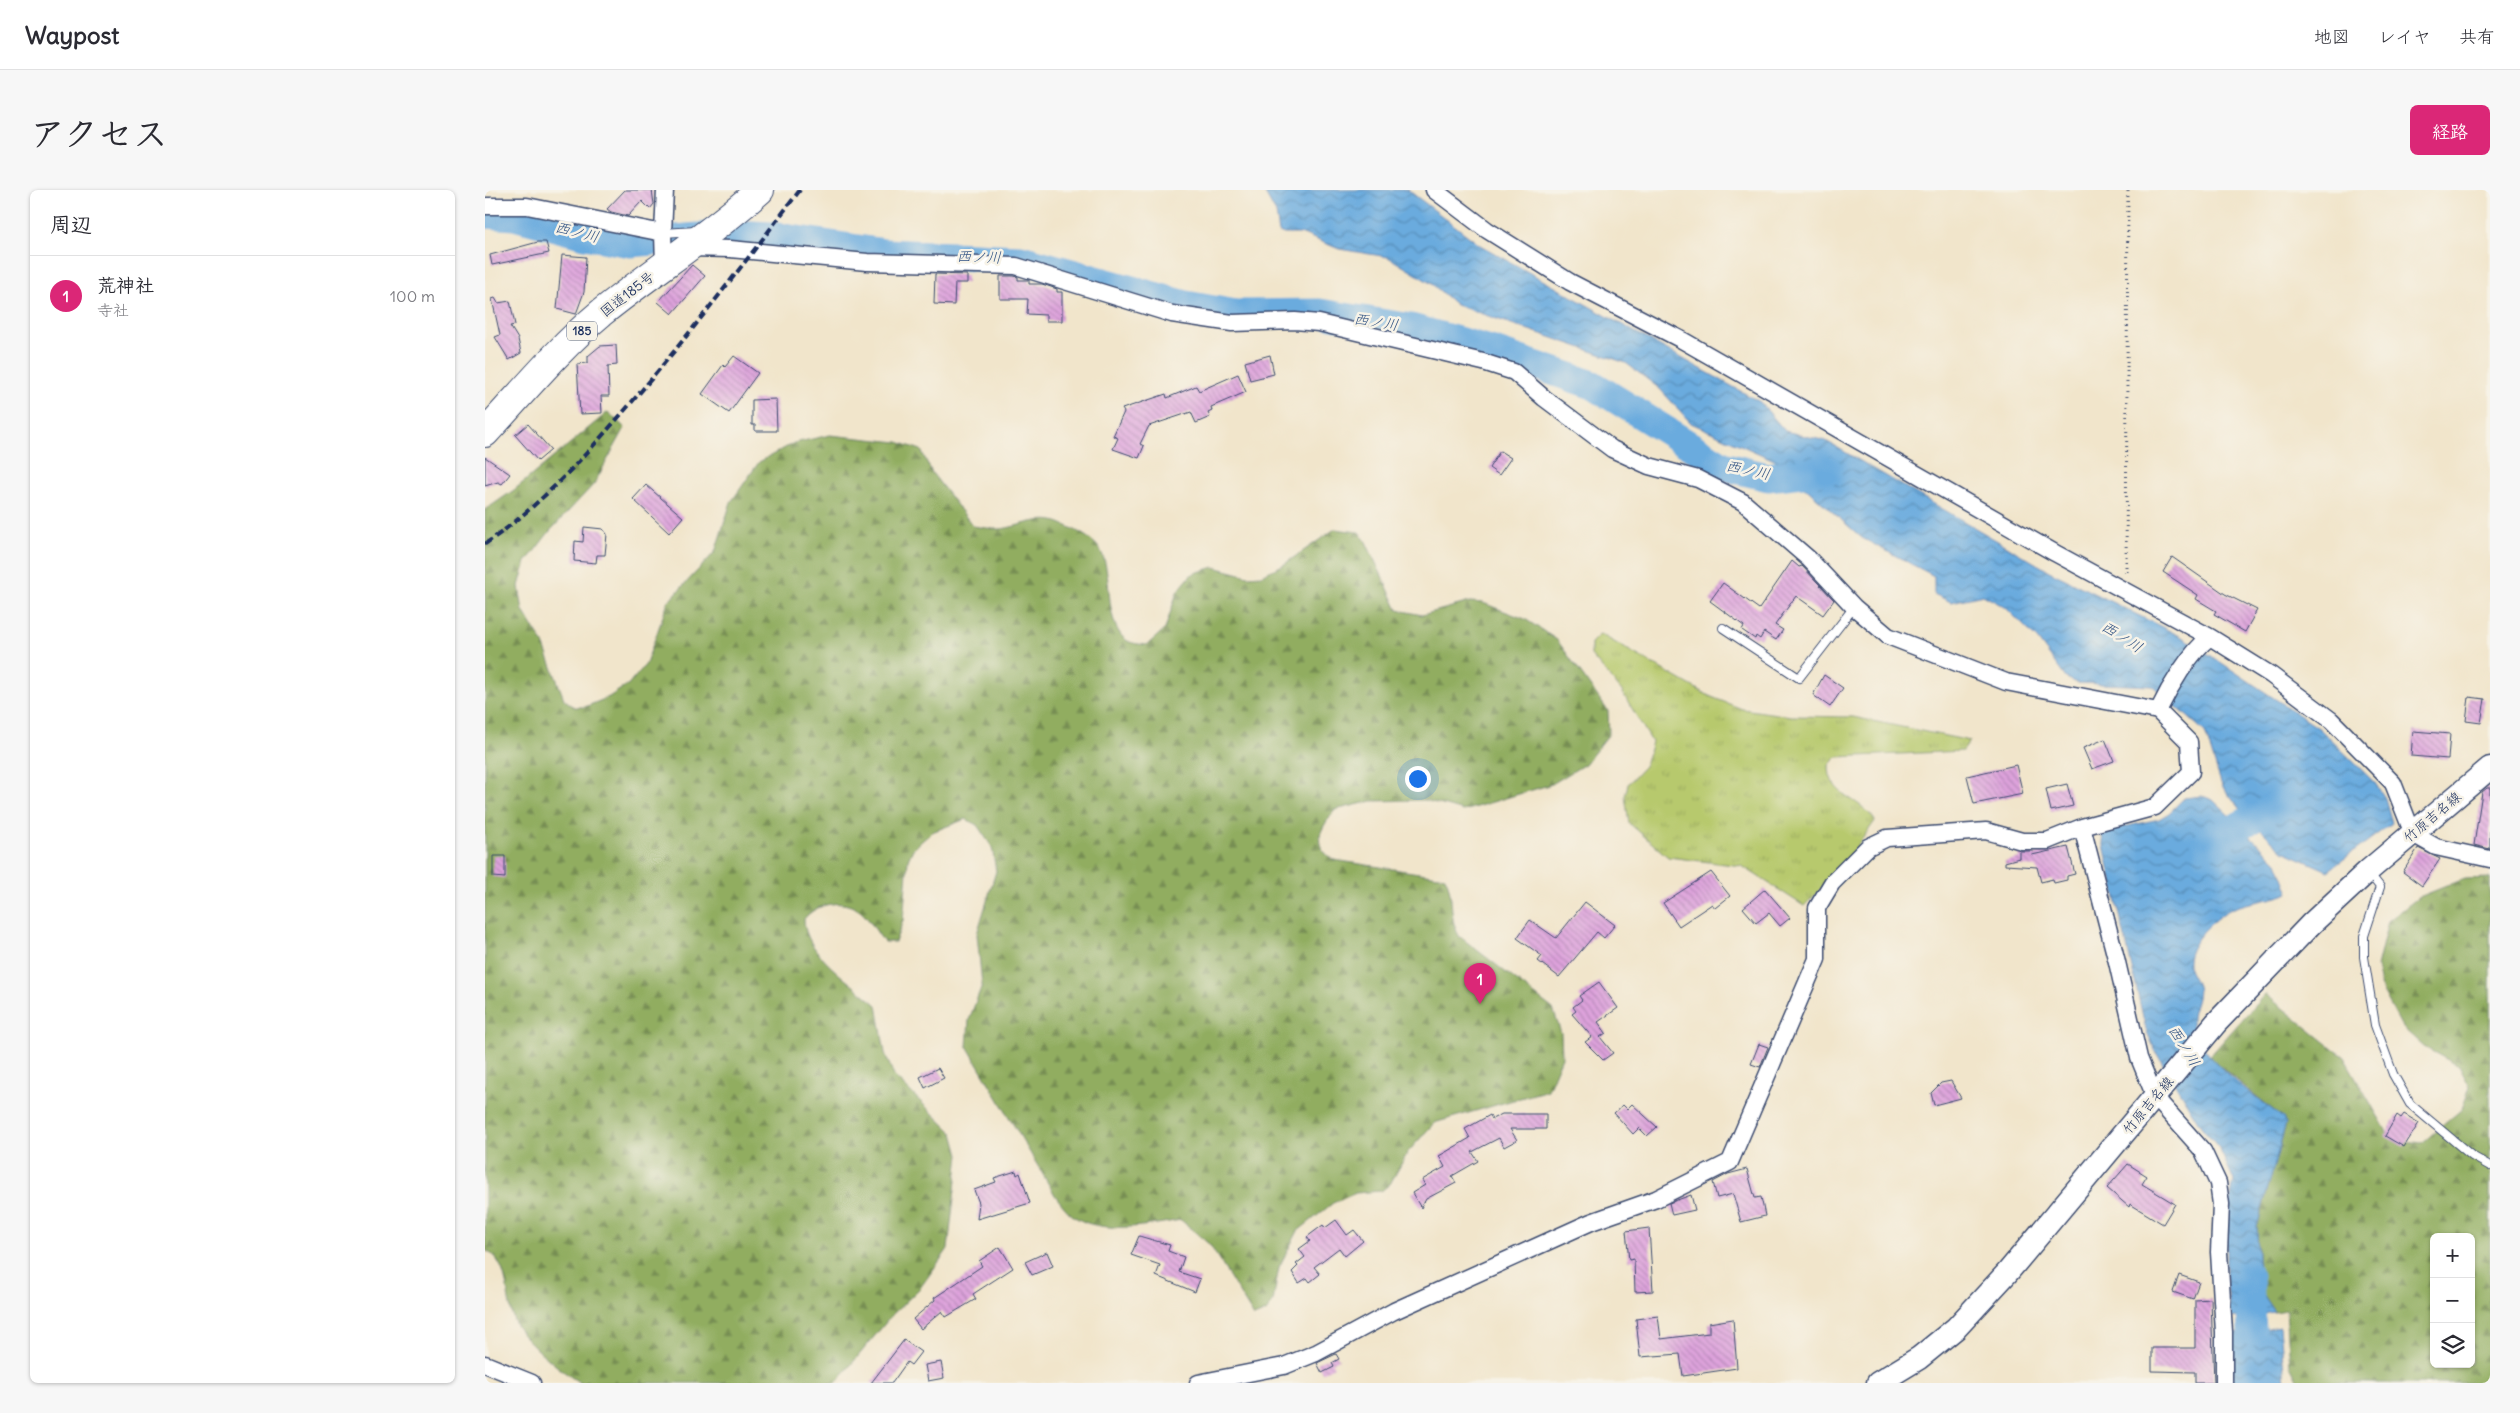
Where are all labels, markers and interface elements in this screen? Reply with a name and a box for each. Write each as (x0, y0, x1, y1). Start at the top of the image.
text: Waypost (25, 20, 119, 50)
text: 地図 (2314, 25, 2350, 48)
text: レイヤ (2378, 25, 2431, 48)
text: 共有 (2459, 25, 2495, 48)
button: 経路 (2410, 105, 2490, 155)
text: アクセス (30, 111, 168, 155)
text: 周辺 (50, 211, 92, 238)
water label: 西ノ川 (553, 217, 601, 246)
water label: 西ノ川 (956, 246, 1002, 267)
street label: 国道185号 (596, 267, 658, 321)
text: 荒神社 (97, 273, 154, 297)
text: 1 (63, 286, 69, 306)
text: 100 m (390, 286, 435, 306)
text: 寺社 (97, 300, 129, 320)
water label: 西ノ川 (1352, 309, 1400, 334)
road number: 185 (567, 322, 597, 340)
water label: 西ノ川 (1724, 456, 1772, 483)
water label: 西ノ川 (2098, 617, 2146, 657)
your location (1405, 766, 1431, 792)
street label: 竹原吉名線 (2399, 788, 2465, 846)
pin: 1 (1464, 963, 1496, 1004)
water label: 西ノ川 (2164, 1022, 2204, 1070)
street label: 竹原吉名線 (2119, 1072, 2177, 1138)
map controls (2430, 1233, 2475, 1368)
button: + (2430, 1233, 2475, 1278)
button: − (2430, 1278, 2475, 1323)
button: layers (2430, 1323, 2475, 1368)

